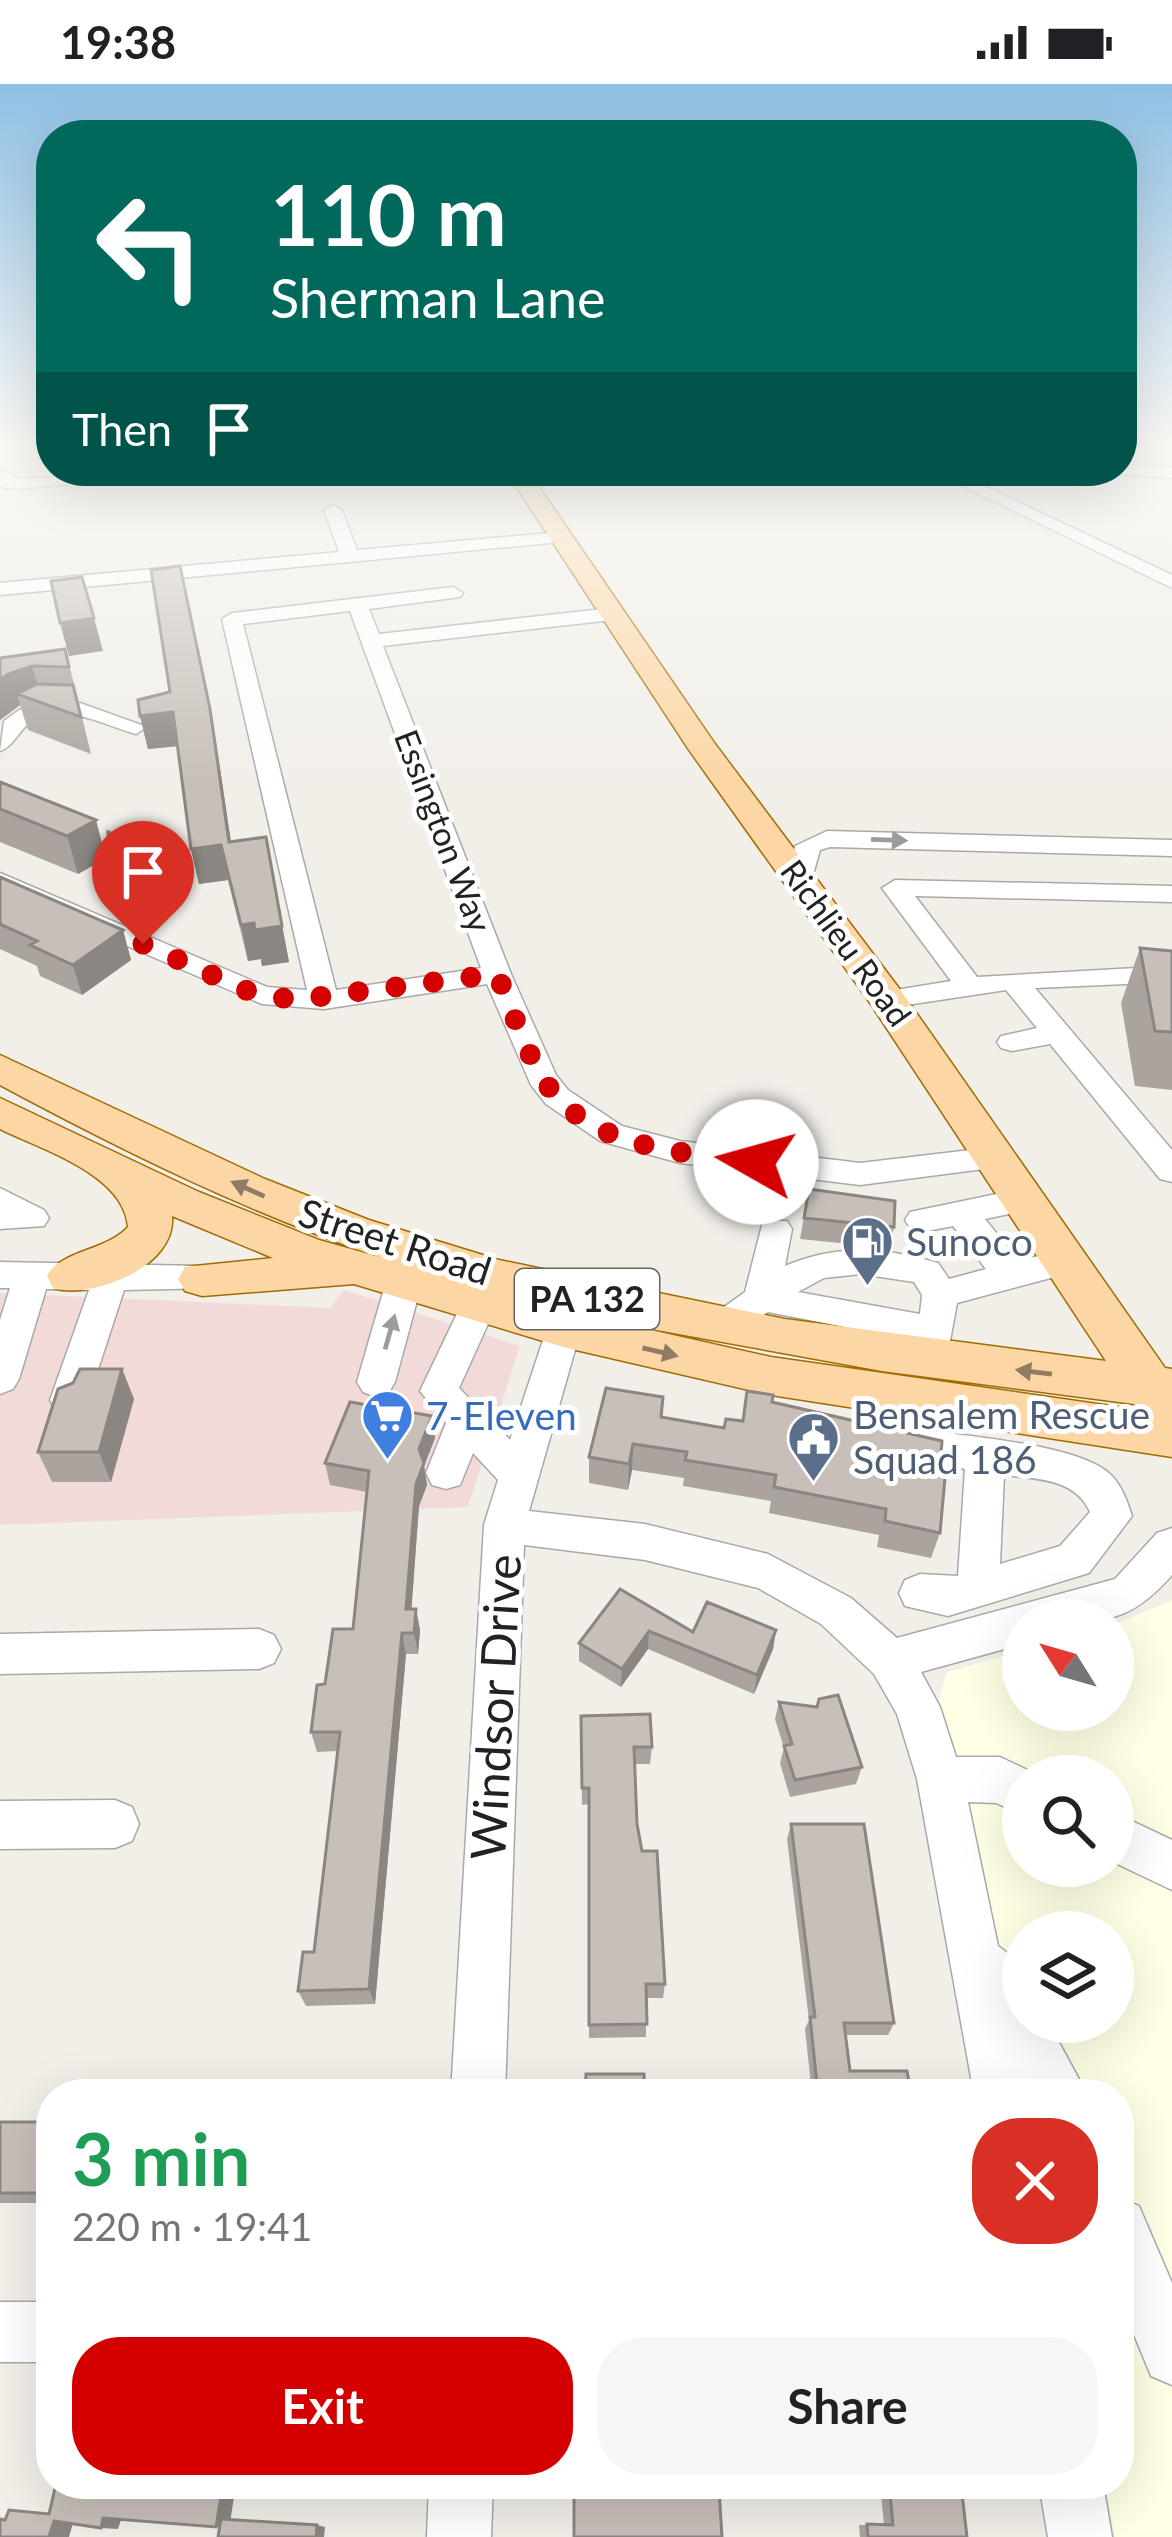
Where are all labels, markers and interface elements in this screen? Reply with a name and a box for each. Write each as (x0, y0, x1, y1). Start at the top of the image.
text: 19:38 (60, 15, 176, 69)
text: 110 m (270, 163, 507, 264)
icon: left (72, 168, 228, 324)
text: Sherman Lane (270, 265, 606, 330)
icon: arrive (196, 396, 262, 462)
text: Then (72, 402, 172, 456)
street label: Essington Way (387, 724, 501, 937)
pin (92, 821, 194, 944)
one-way arrow (871, 831, 909, 850)
icon: arrive (110, 839, 176, 905)
street label: Richlieu Road (773, 851, 921, 1033)
position arrow (693, 1099, 819, 1225)
one-way arrow (230, 1179, 265, 1199)
street label: Street Road (293, 1188, 497, 1294)
fuel station icon: Sunoco (839, 1214, 895, 1288)
place label: Sunoco (906, 1218, 1033, 1264)
road number: PA 132 (515, 1269, 659, 1329)
one-way arrow (382, 1313, 401, 1350)
one-way arrow (642, 1344, 680, 1363)
one-way arrow (1015, 1363, 1052, 1382)
supermarket icon: 7-Eleven (359, 1388, 415, 1462)
place label: Bensalem Rescue Squad 186 (853, 1391, 1150, 1482)
place label: 7-Eleven (426, 1392, 577, 1438)
public building icon: Bensalem Rescue Squad 186 (786, 1409, 842, 1483)
street label: Windsor Drive (458, 1553, 531, 1861)
north arrow (1002, 1599, 1134, 1731)
map controls (1002, 1599, 1134, 2043)
button: search (1002, 1755, 1134, 1887)
button: layers (1002, 1911, 1134, 2043)
text: 3 min (72, 2115, 250, 2201)
button: close (972, 2118, 1098, 2244)
text: 220 m · 19:41 (72, 2203, 312, 2249)
button: Exit (72, 2337, 573, 2475)
button: Share (597, 2337, 1098, 2475)

